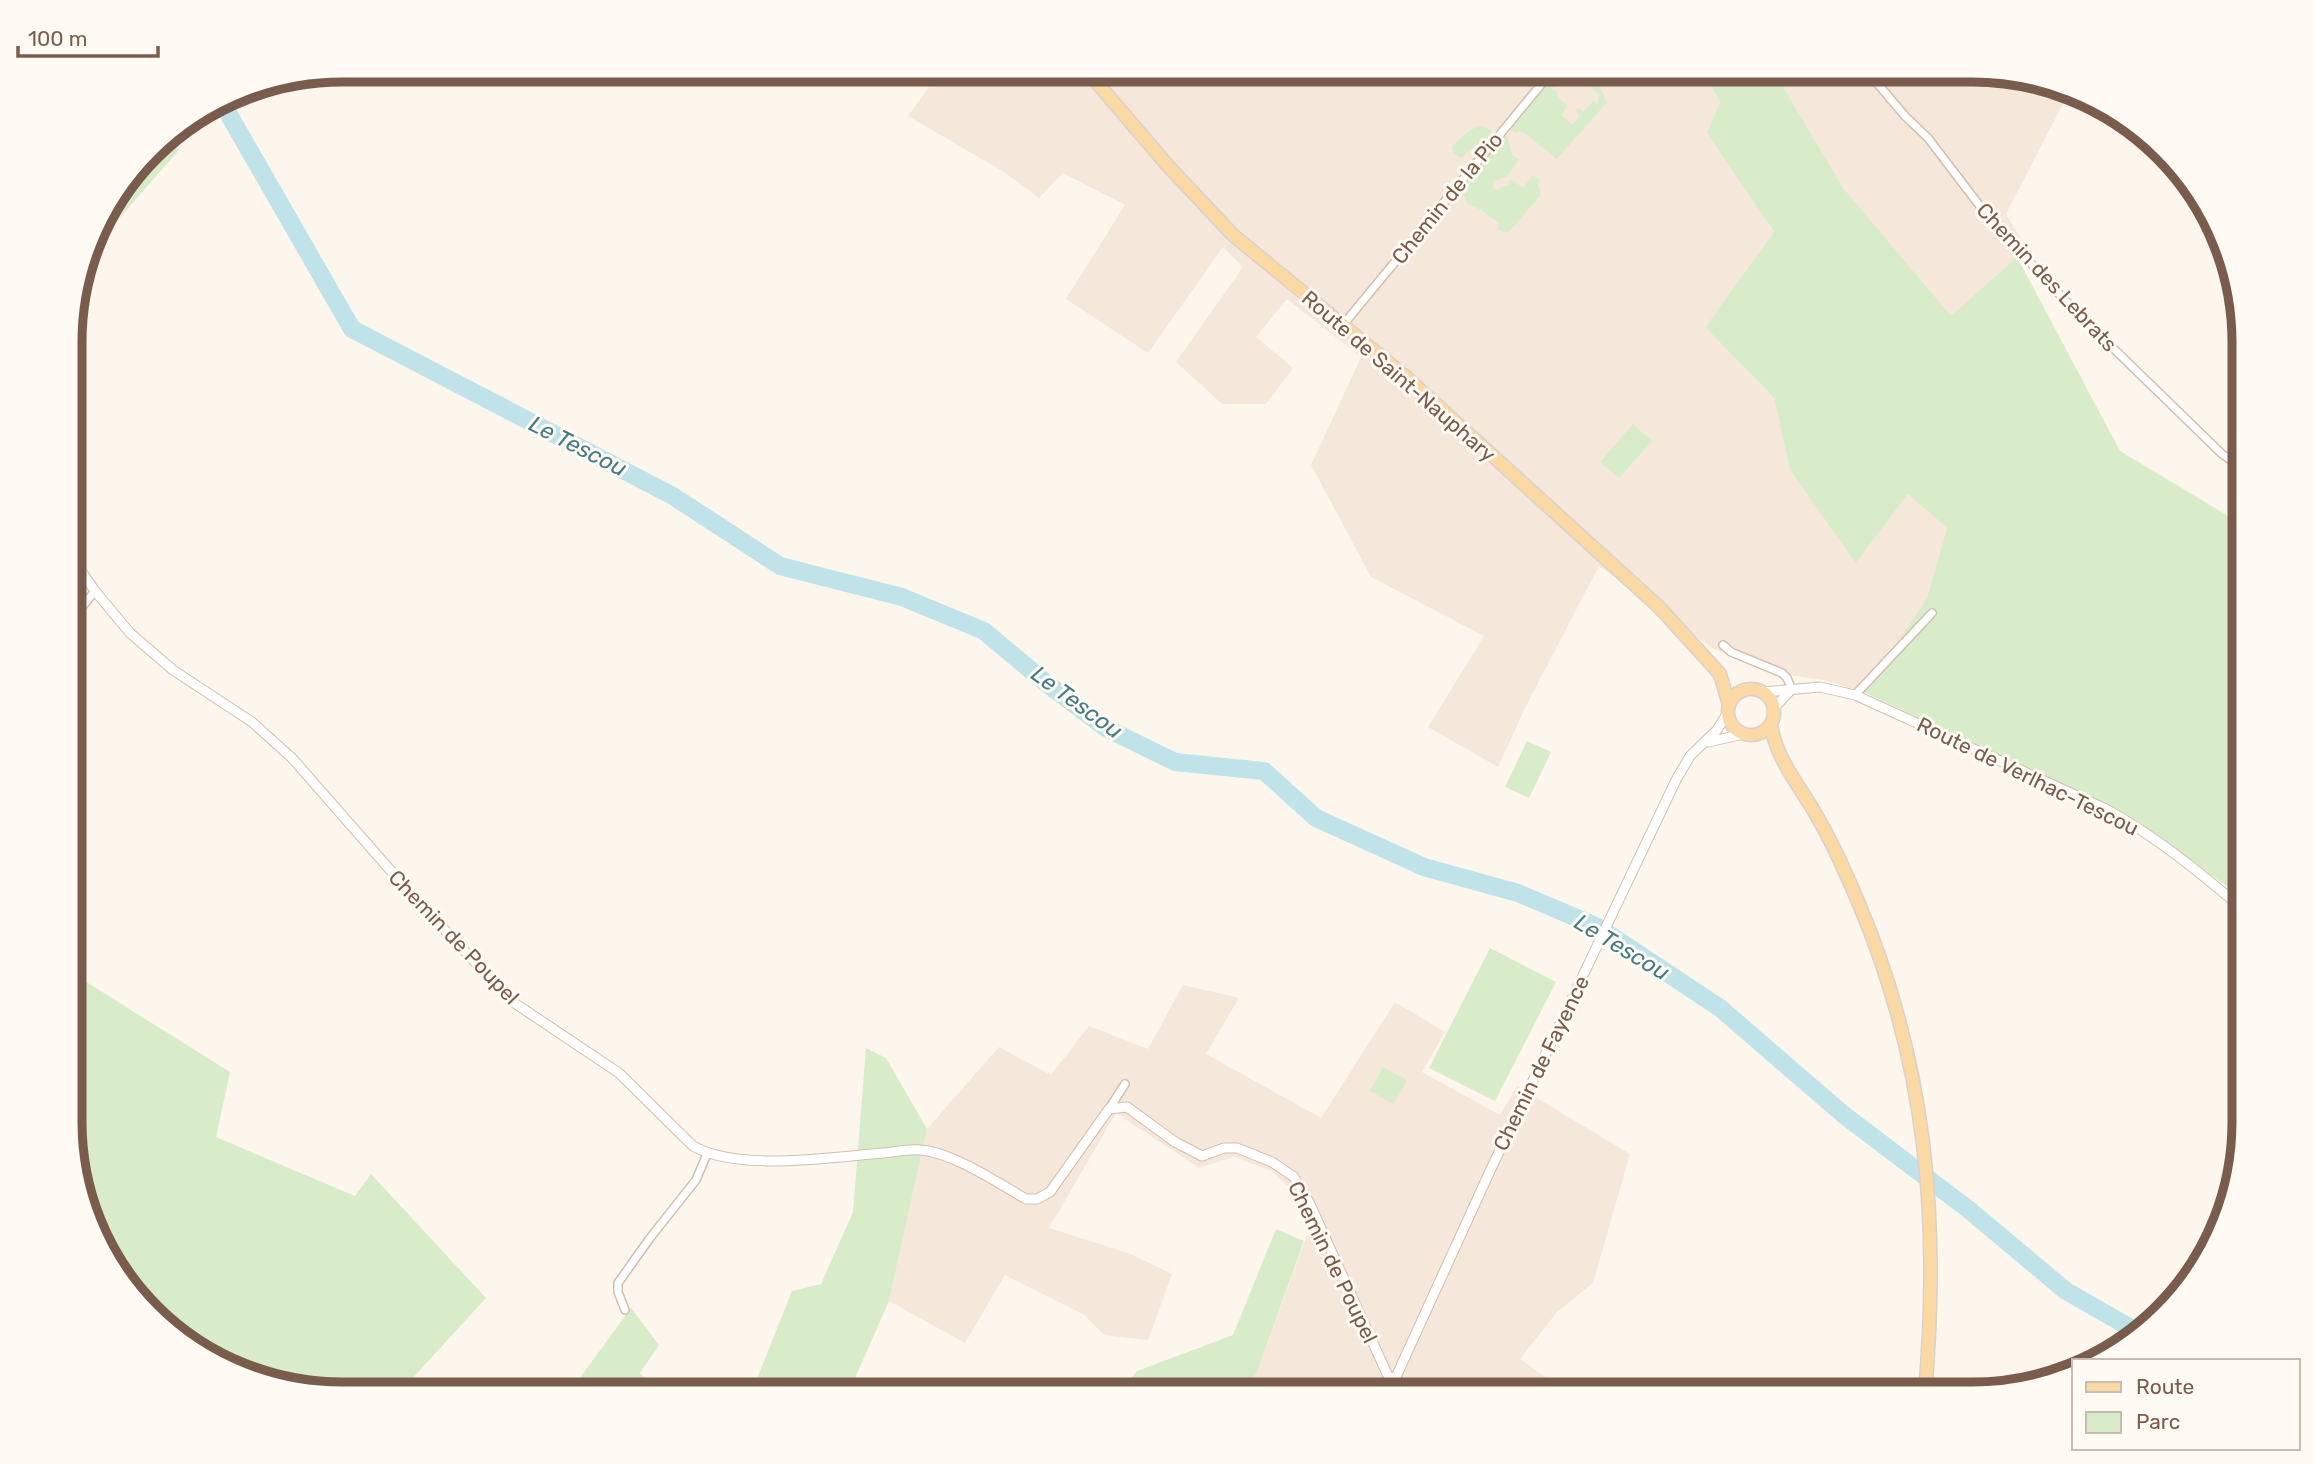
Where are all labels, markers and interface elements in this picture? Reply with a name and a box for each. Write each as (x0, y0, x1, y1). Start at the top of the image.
scale bar (18, 14, 158, 58)
text: 100 m (28, 26, 87, 51)
street label: Chemin de la Pio (1386, 127, 1508, 269)
street label: Chemin des Lebrats (1972, 197, 2122, 357)
street label: Route de Saint-Nauphary (1297, 285, 1501, 467)
water label: Le Tescou (524, 409, 632, 483)
water label: Le Tescou (1026, 660, 1128, 745)
street label: Route de Verlhac-Tescou (1913, 711, 2143, 841)
street label: Chemin de Poupel (384, 865, 524, 1009)
water label: Le Tescou (1569, 908, 1675, 986)
street label: Chemin de Fayence (1488, 971, 1594, 1155)
street label: Chemin de Poupel (1283, 1177, 1383, 1347)
legend (2072, 1359, 2300, 1450)
text: Route (2136, 1374, 2194, 1399)
text: Parc (2136, 1409, 2180, 1434)

